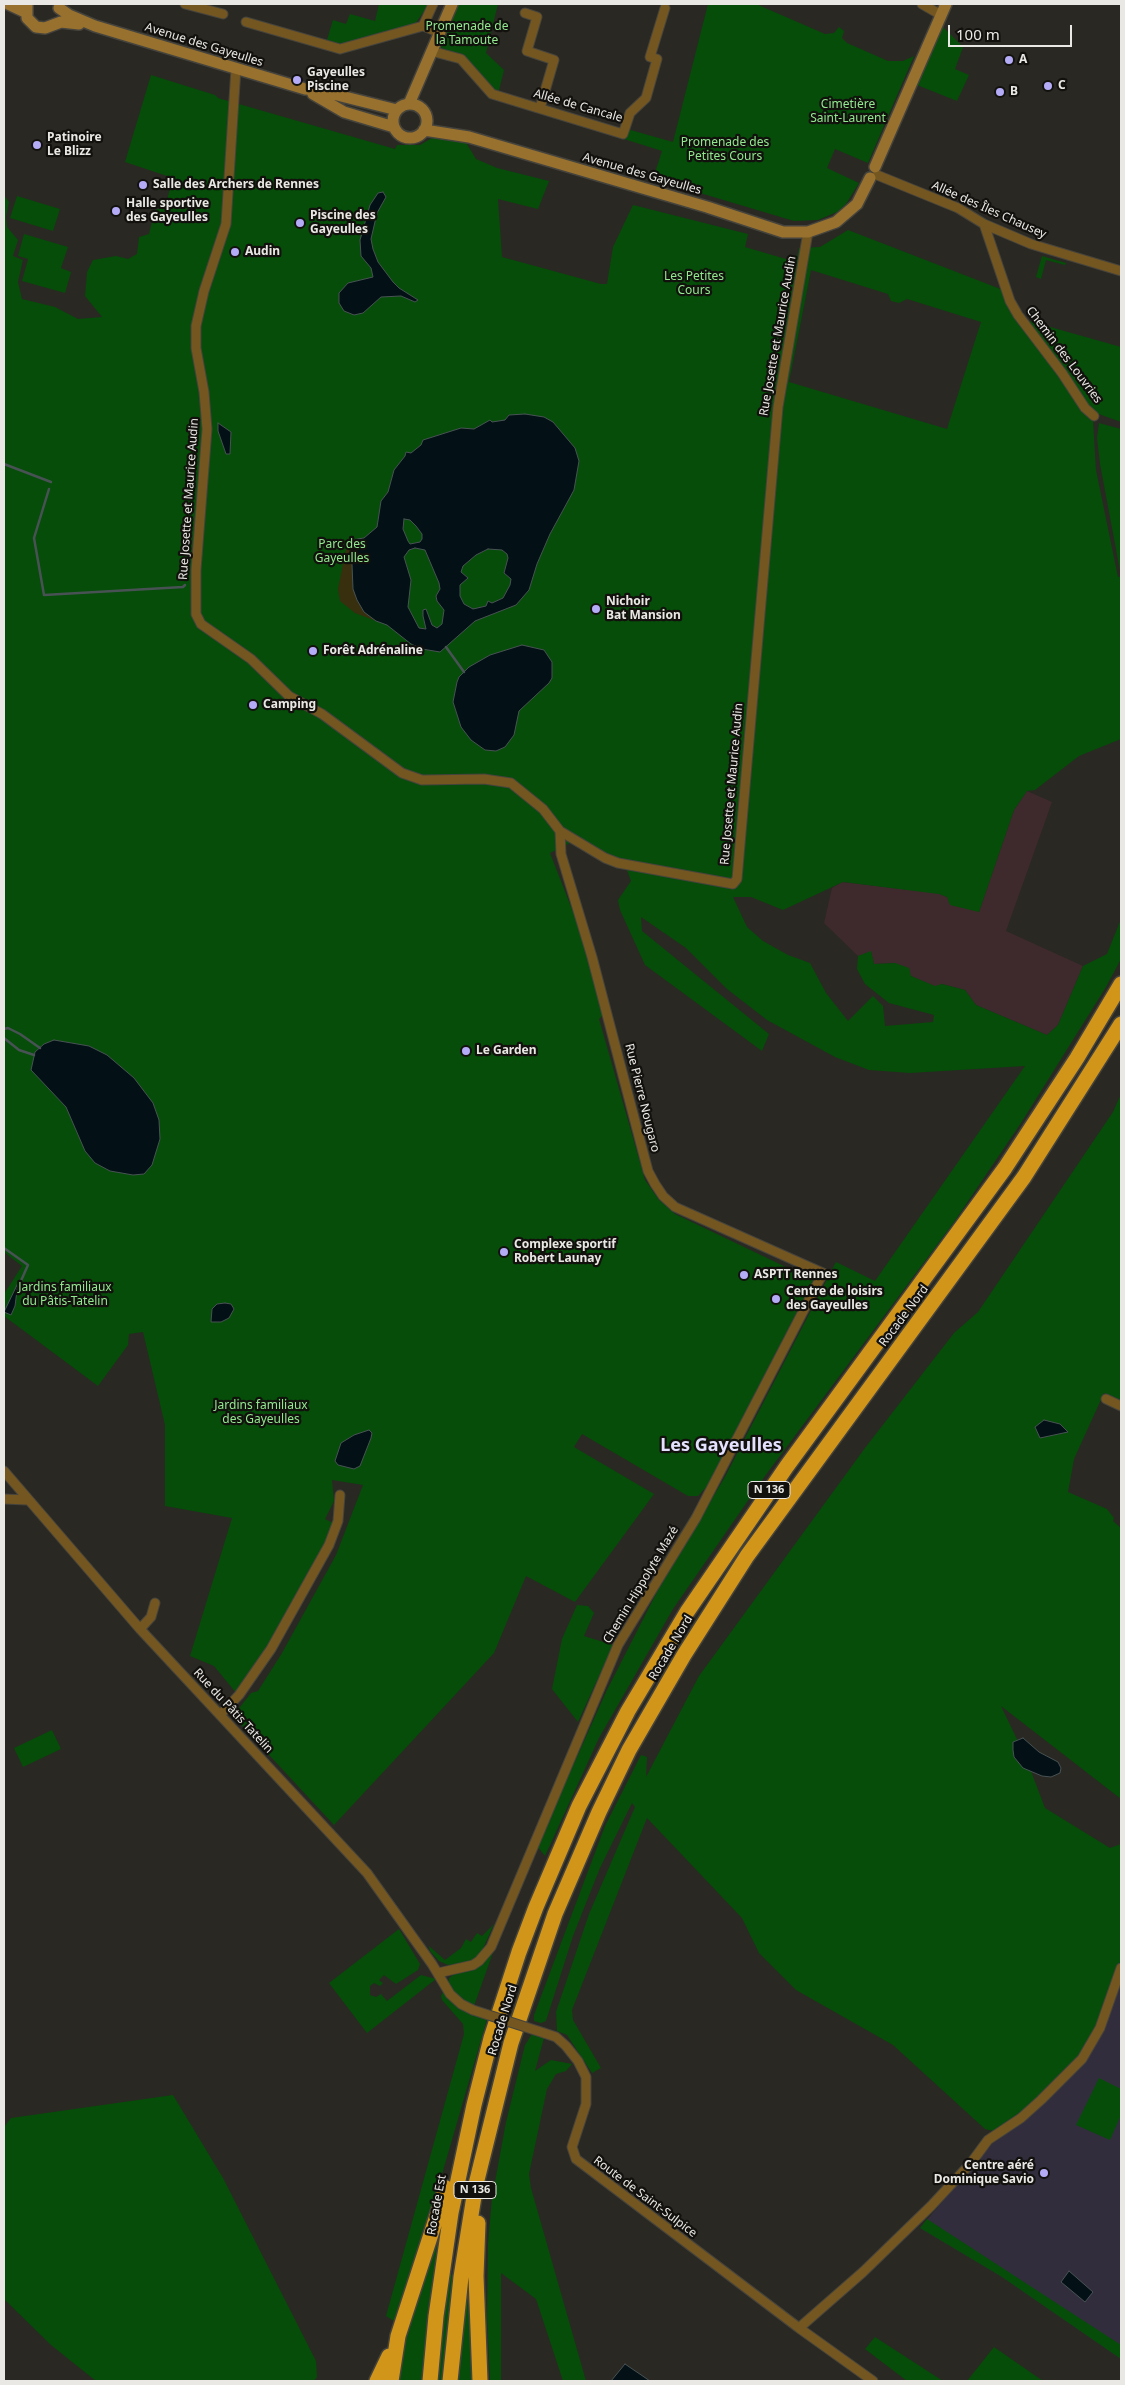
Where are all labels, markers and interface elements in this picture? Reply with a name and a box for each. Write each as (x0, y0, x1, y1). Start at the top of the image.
scale bar (950, 15, 1074, 47)
street label: Avenue des Gayeulles (143, 20, 265, 70)
park label: Promenade de la Tamoute (426, 20, 508, 48)
text: 100 m (956, 24, 1000, 44)
place label: A (1019, 53, 1027, 67)
marker: A (1003, 54, 1015, 66)
place label: Gayeulles Piscine (307, 66, 365, 94)
marker: Gayeulles Piscine (291, 74, 303, 86)
place label: C (1058, 79, 1066, 93)
marker: C (1042, 80, 1054, 92)
place label: B (1010, 85, 1018, 99)
street label: Allée de Cancale (532, 86, 624, 126)
marker: B (994, 86, 1006, 98)
park label: Cimetière Saint-Laurent (810, 98, 886, 126)
place label: Patinoire Le Blizz (47, 131, 102, 159)
park label: Promenade des Petites Cours (681, 136, 769, 164)
marker: Patinoire Le Blizz (31, 139, 43, 151)
street label: Avenue des Gayeulles (581, 150, 703, 198)
place label: Salle des Archers de Rennes (153, 178, 319, 192)
street label: Allée des Îles Chausey (929, 178, 1049, 242)
marker: Salle des Archers de Rennes (137, 179, 149, 191)
place label: Halle sportive des Gayeulles (126, 197, 209, 225)
marker: Halle sportive des Gayeulles (110, 205, 122, 217)
place label: Piscine des Gayeulles (310, 209, 376, 237)
marker: Piscine des Gayeulles (294, 217, 306, 229)
place label: Audin (245, 245, 280, 259)
marker: Audin (229, 246, 241, 258)
street label: Rue Josette et Maurice Audin (757, 255, 799, 417)
park label: Les Petites Cours (664, 270, 724, 298)
street label: Chemin des Louvries (1023, 304, 1105, 406)
street label: Rue Josette et Maurice Audin (176, 418, 202, 580)
park label: Parc des Gayeulles (315, 538, 369, 566)
place label: Nichoir Bat Mansion (606, 595, 681, 623)
marker: Nichoir Bat Mansion (590, 603, 602, 615)
place label: Forêt Adrénaline (323, 644, 423, 658)
marker: Forêt Adrénaline (307, 645, 319, 657)
place label: Camping (263, 698, 316, 712)
marker: Camping (247, 699, 259, 711)
street label: Rue Josette et Maurice Audin (718, 703, 746, 865)
street label: Rue Pierre Nougaro (622, 1042, 662, 1154)
place label: Le Garden (476, 1044, 537, 1058)
marker: Le Garden (460, 1045, 472, 1057)
place label: Complexe sportif Robert Launay (514, 1238, 616, 1266)
marker: Complexe sportif Robert Launay (498, 1246, 510, 1258)
place label: ASPTT Rennes (754, 1268, 837, 1282)
marker: ASPTT Rennes (738, 1269, 750, 1281)
park label: Jardins familiaux du Pâtis-Tatelin (18, 1281, 112, 1309)
street label: Rocade Nord (876, 1283, 932, 1349)
place label: Centre de loisirs des Gayeulles (786, 1285, 883, 1313)
marker: Centre de loisirs des Gayeulles (770, 1293, 782, 1305)
park label: Jardins familiaux des Gayeulles (214, 1399, 308, 1427)
district label: Les Gayeulles (660, 1435, 782, 1457)
road number: N 136 (748, 1482, 790, 1498)
street label: Chemin Hippolyte Mazé (600, 1524, 682, 1646)
street label: Rocade Nord (646, 1613, 696, 1683)
street label: Rue du Pâtis Tatelin (190, 1666, 276, 1756)
street label: Rocade Nord (485, 1983, 521, 2057)
street label: Route de Saint-Sulpice (590, 2153, 700, 2241)
place label: Centre aéré Dominique Savio (934, 2159, 1034, 2187)
marker: Centre aéré Dominique Savio (1038, 2167, 1050, 2179)
street label: Rocade Est (425, 2174, 449, 2236)
road number: N 136 (454, 2182, 496, 2198)

